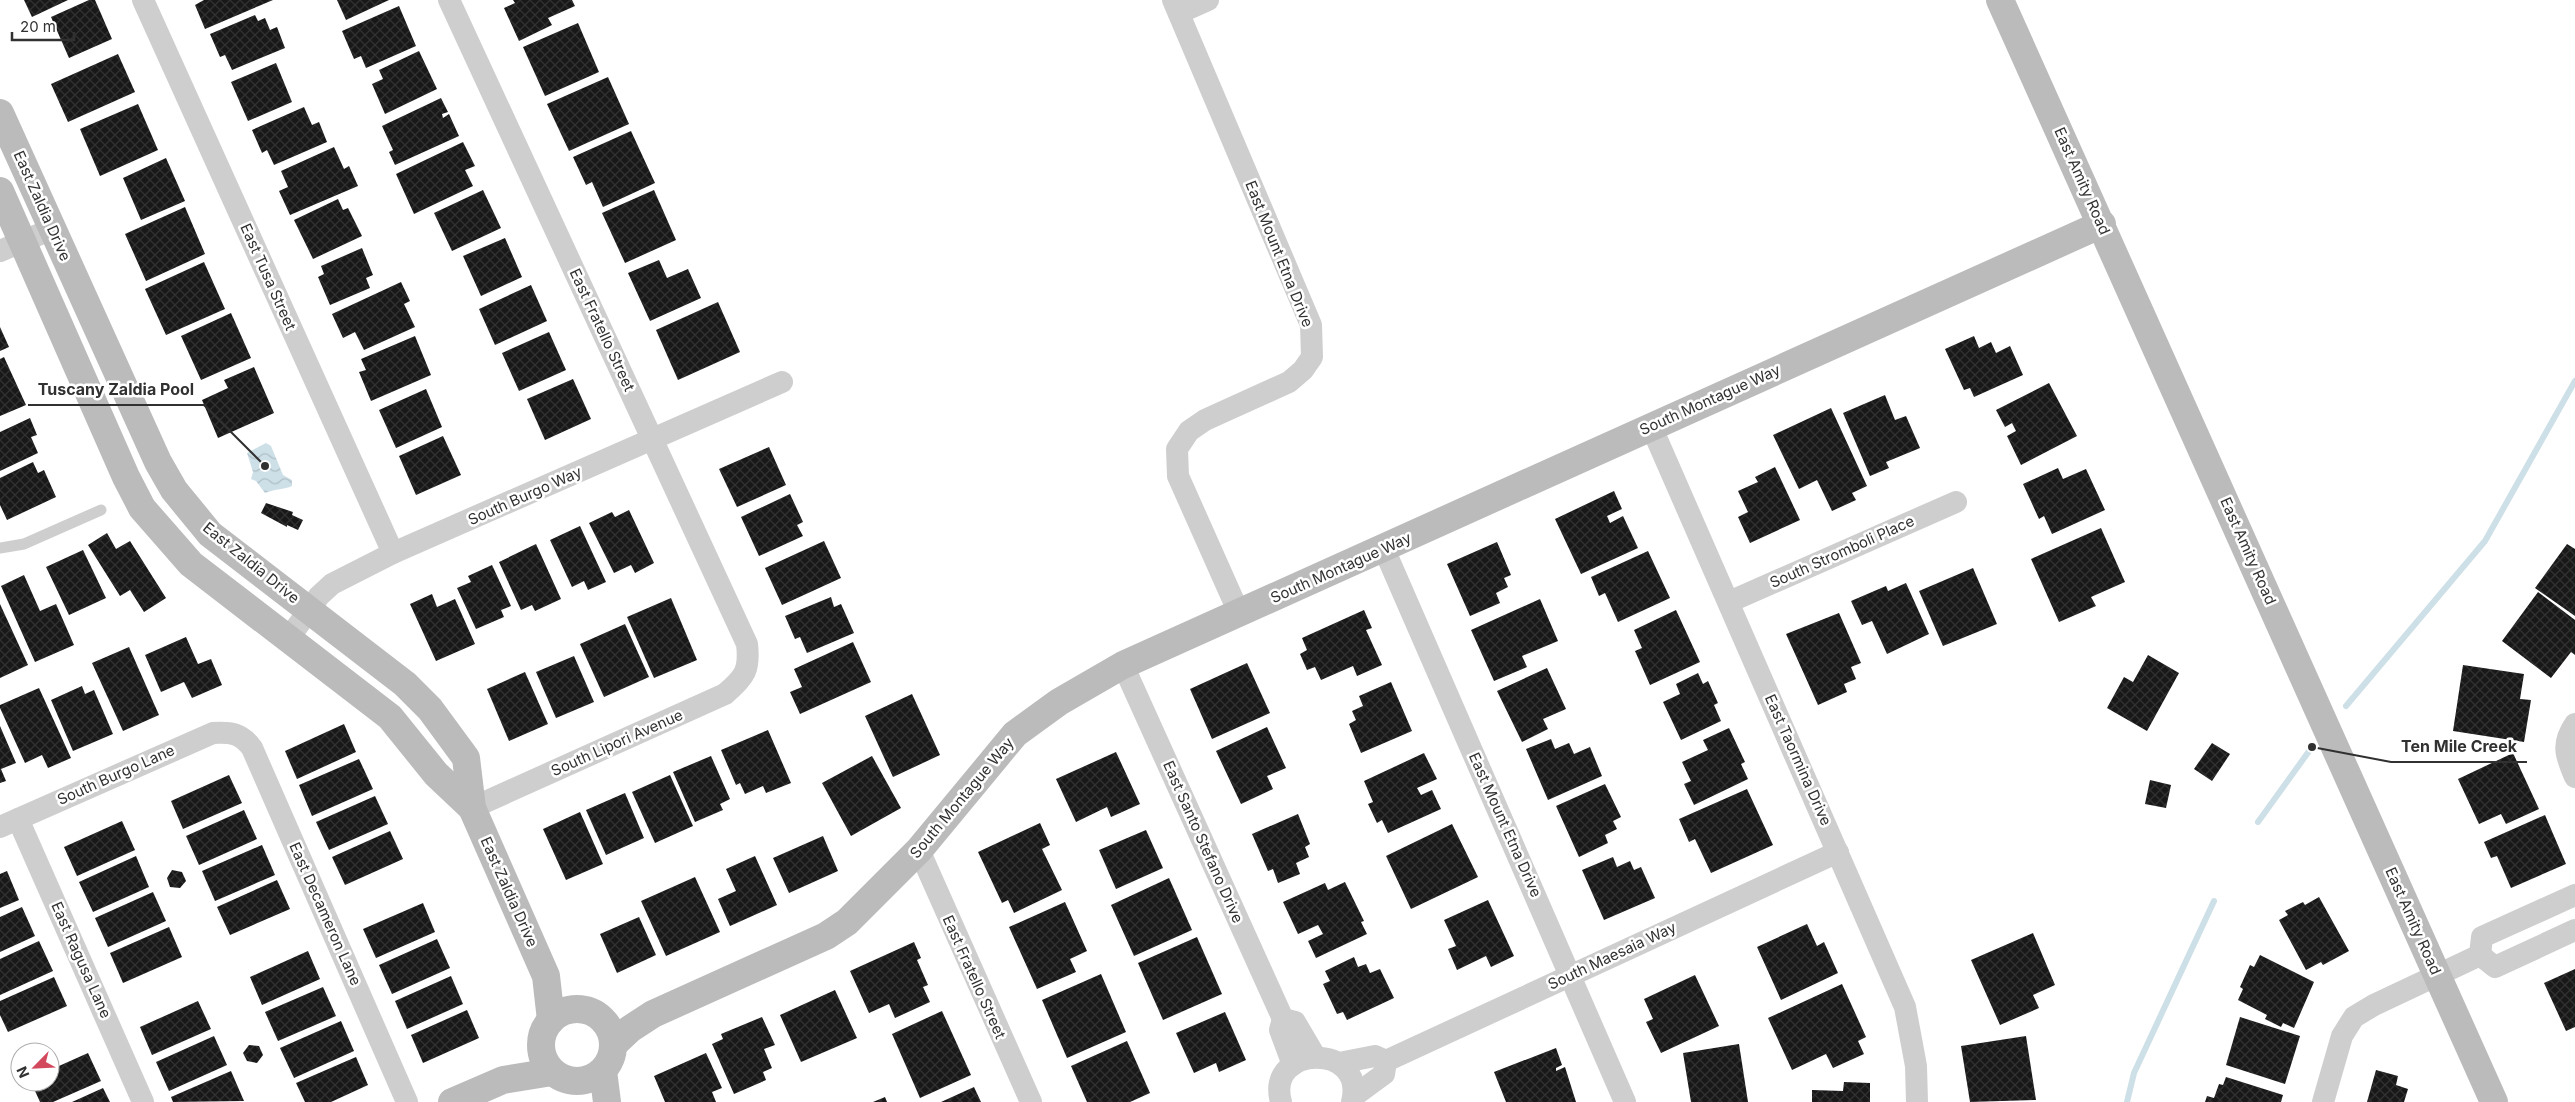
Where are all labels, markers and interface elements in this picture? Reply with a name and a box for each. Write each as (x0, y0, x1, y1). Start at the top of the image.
scale bar (12, 10, 75, 42)
text: 20 m (20, 17, 56, 36)
street label: East Amity Road (2050, 124, 2115, 237)
street label: East Zaldia Drive (10, 148, 75, 264)
street label: East Mount Etna Drive (1241, 178, 1318, 330)
street label: East Tusa Street (236, 220, 301, 333)
street label: East Fratello Street (566, 265, 639, 394)
street label: South Montague Way (1637, 360, 1784, 439)
callout: Tuscany Zaldia Pool (28, 374, 204, 405)
text: Tuscany Zaldia Pool (38, 379, 194, 399)
street label: South Burgo Way (465, 462, 585, 529)
street label: East Amity Road (2216, 494, 2281, 607)
street label: South Stromboli Place (1767, 511, 1917, 592)
street label: East Zaldia Drive (199, 518, 303, 607)
street label: South Montague Way (1268, 528, 1415, 607)
street label: East Taormina Drive (1761, 691, 1836, 828)
street label: South Lipori Avenue (548, 705, 686, 780)
callout: Ten Mile Creek (2391, 731, 2527, 762)
street label: South Montague Way (905, 733, 1018, 862)
text: Ten Mile Creek (2401, 736, 2518, 756)
street label: South Burgo Lane (54, 740, 177, 809)
street label: East Mount Etna Drive (1465, 749, 1546, 900)
street label: East Santo Stefano Drive (1159, 758, 1248, 926)
street label: East Zaldia Drive (477, 834, 542, 950)
street label: East Decameron Lane (285, 839, 366, 988)
street label: East Amity Road (2381, 864, 2446, 977)
street label: East Ragusa Lane (47, 899, 116, 1021)
street label: East Fratello Street (939, 912, 1010, 1042)
street label: South Maesaia Way (1545, 917, 1680, 994)
north arrow (10, 1042, 60, 1092)
text: N (13, 1064, 33, 1081)

